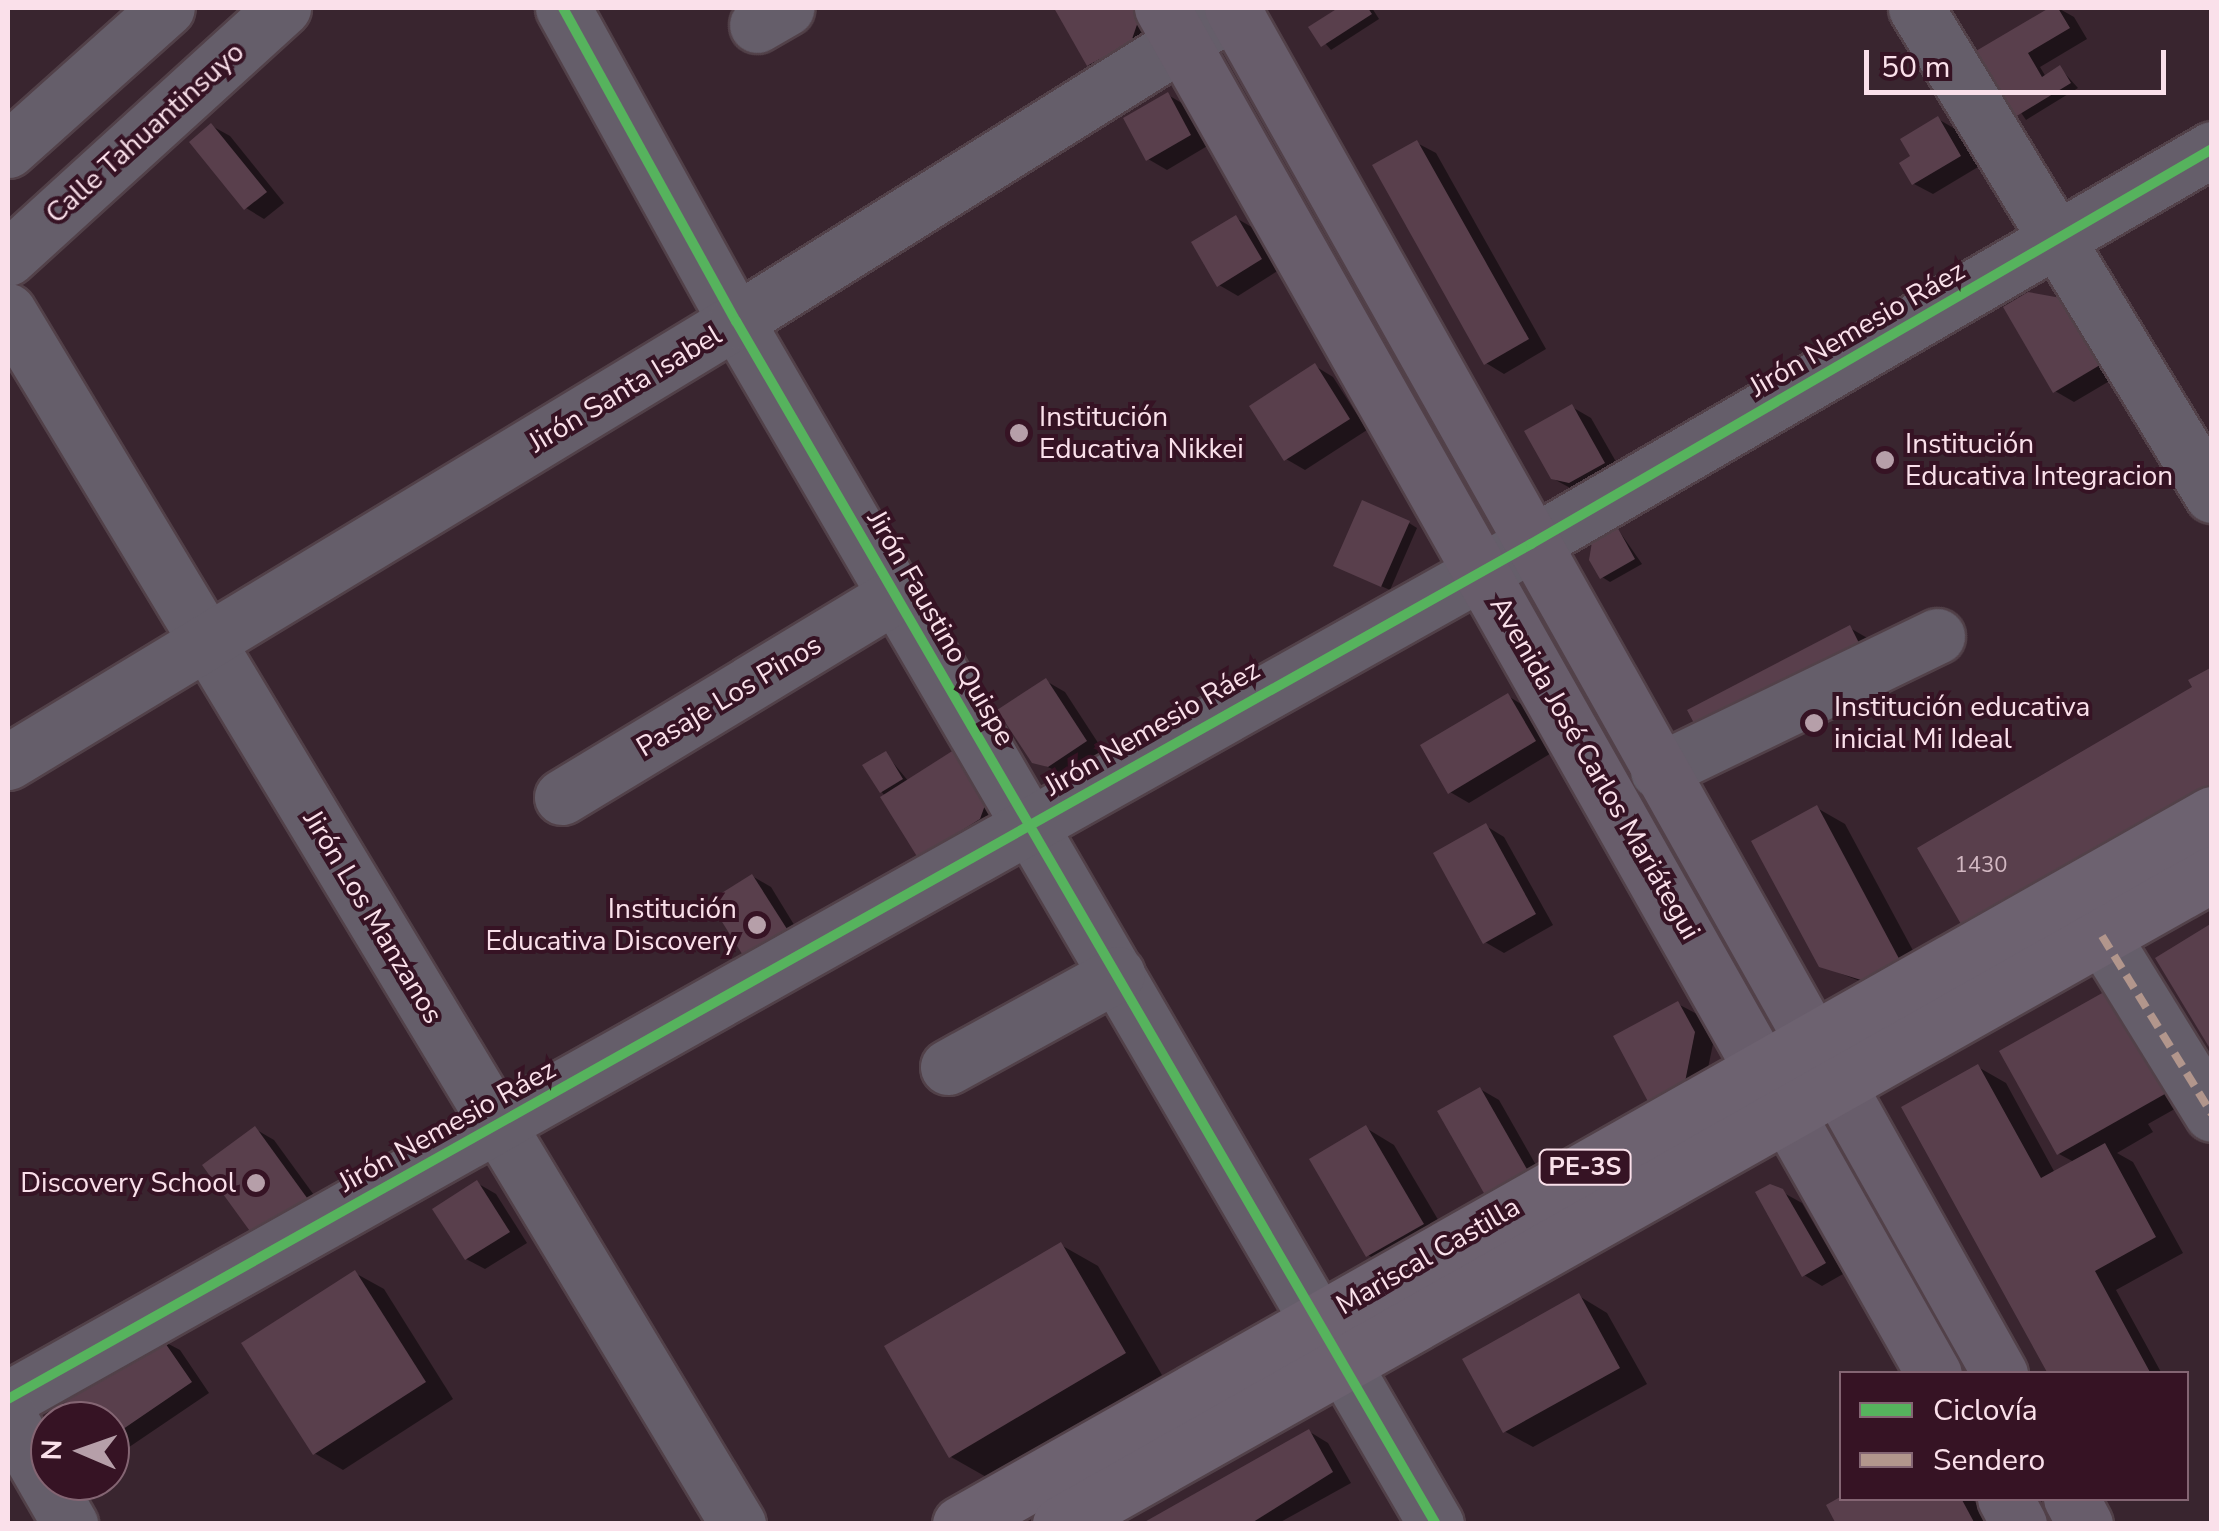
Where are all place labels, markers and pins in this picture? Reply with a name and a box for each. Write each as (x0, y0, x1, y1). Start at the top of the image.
place label: Institución Educativa Nikkei (1039, 400, 1244, 466)
marker: Institución Educativa Nikkei (1008, 422, 1030, 444)
place label: Institución Educativa Integracion (1905, 427, 2173, 493)
marker: Institución Educativa Integracion (1874, 449, 1896, 471)
place label: Institución educativa inicial Mi Ideal (1834, 690, 2090, 756)
marker: Institución educativa inicial Mi Ideal (1803, 712, 1825, 734)
place label: Institución Educativa Discovery (485, 892, 737, 958)
marker: Institución Educativa Discovery (746, 914, 768, 936)
place label: Discovery School (20, 1166, 236, 1200)
marker: Discovery School (245, 1172, 267, 1194)

